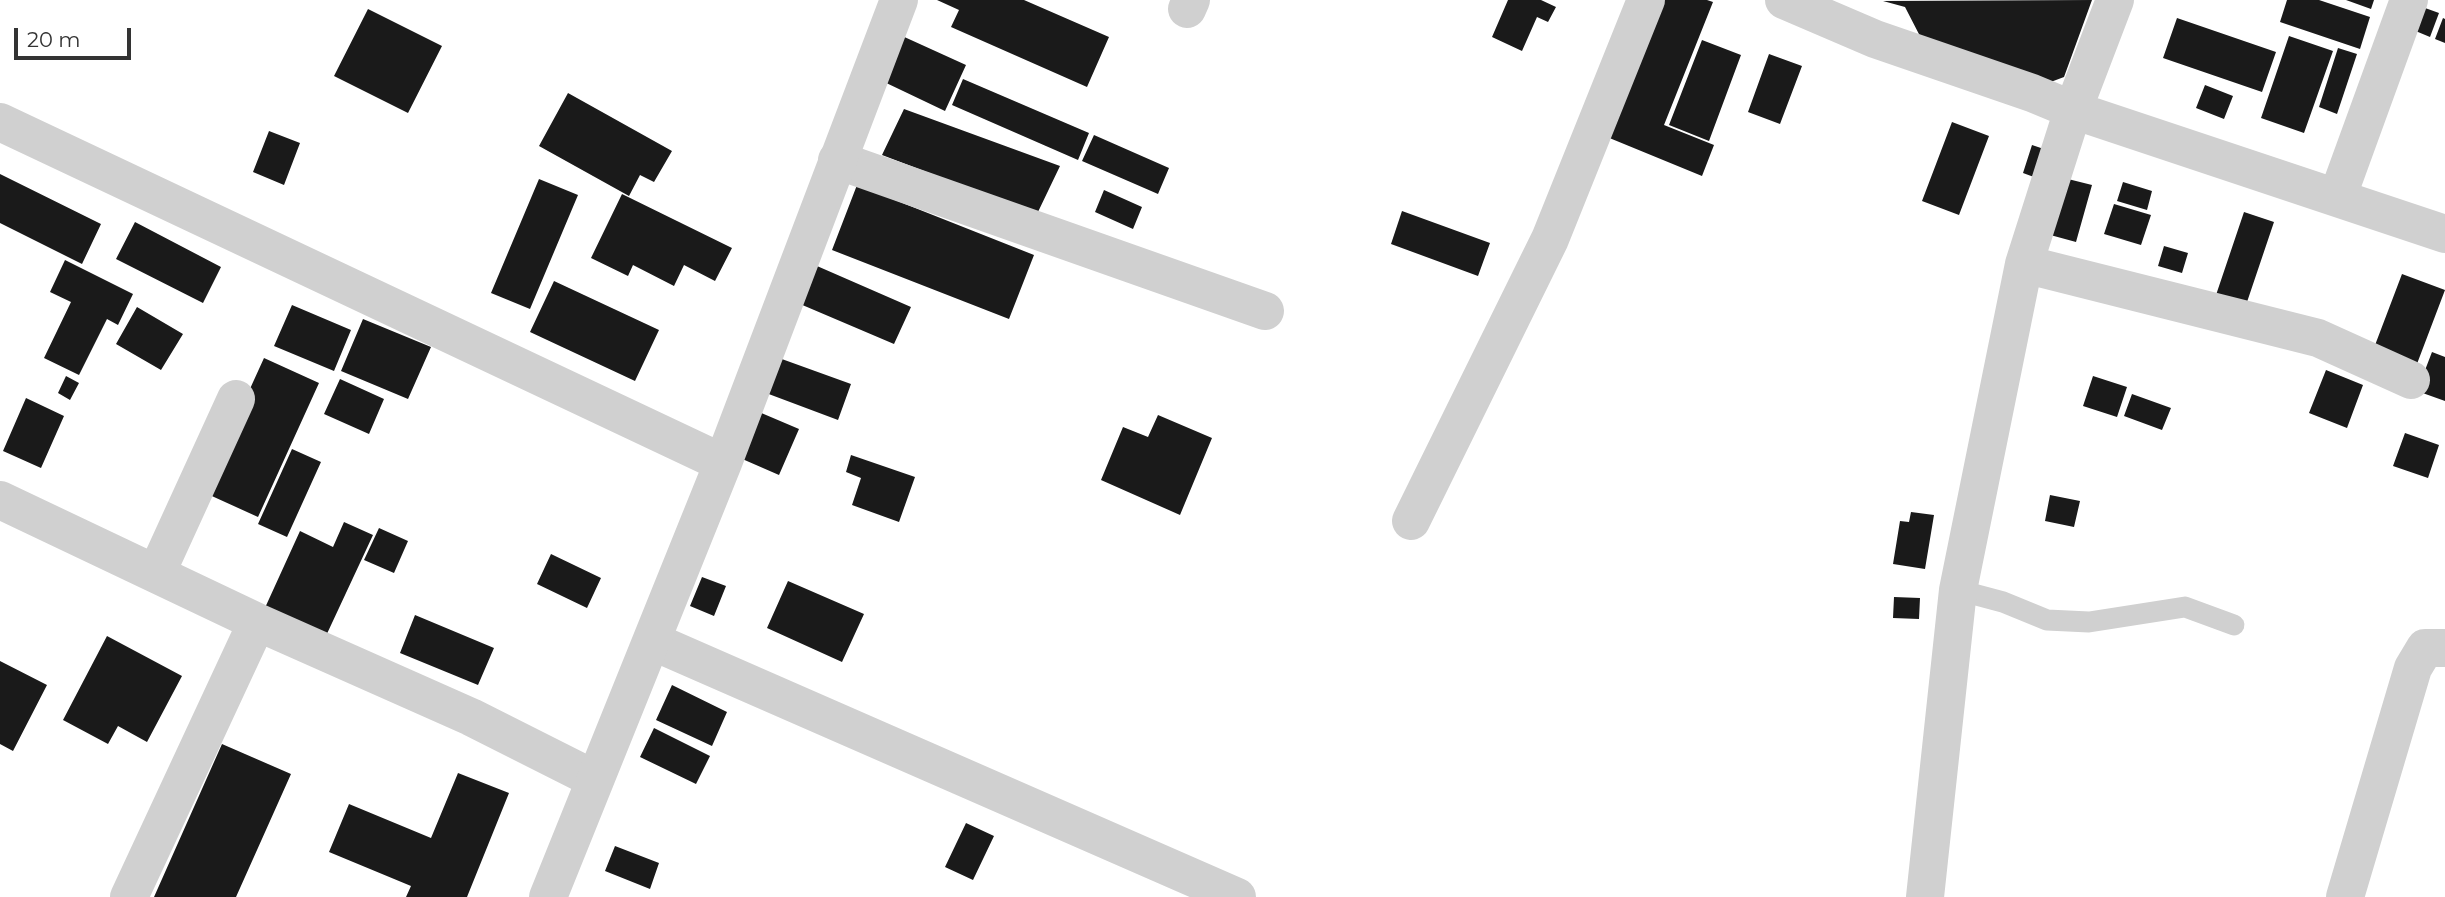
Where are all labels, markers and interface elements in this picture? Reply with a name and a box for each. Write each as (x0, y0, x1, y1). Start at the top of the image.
scale bar (18, 14, 135, 58)
text: 20 m (27, 27, 81, 52)

